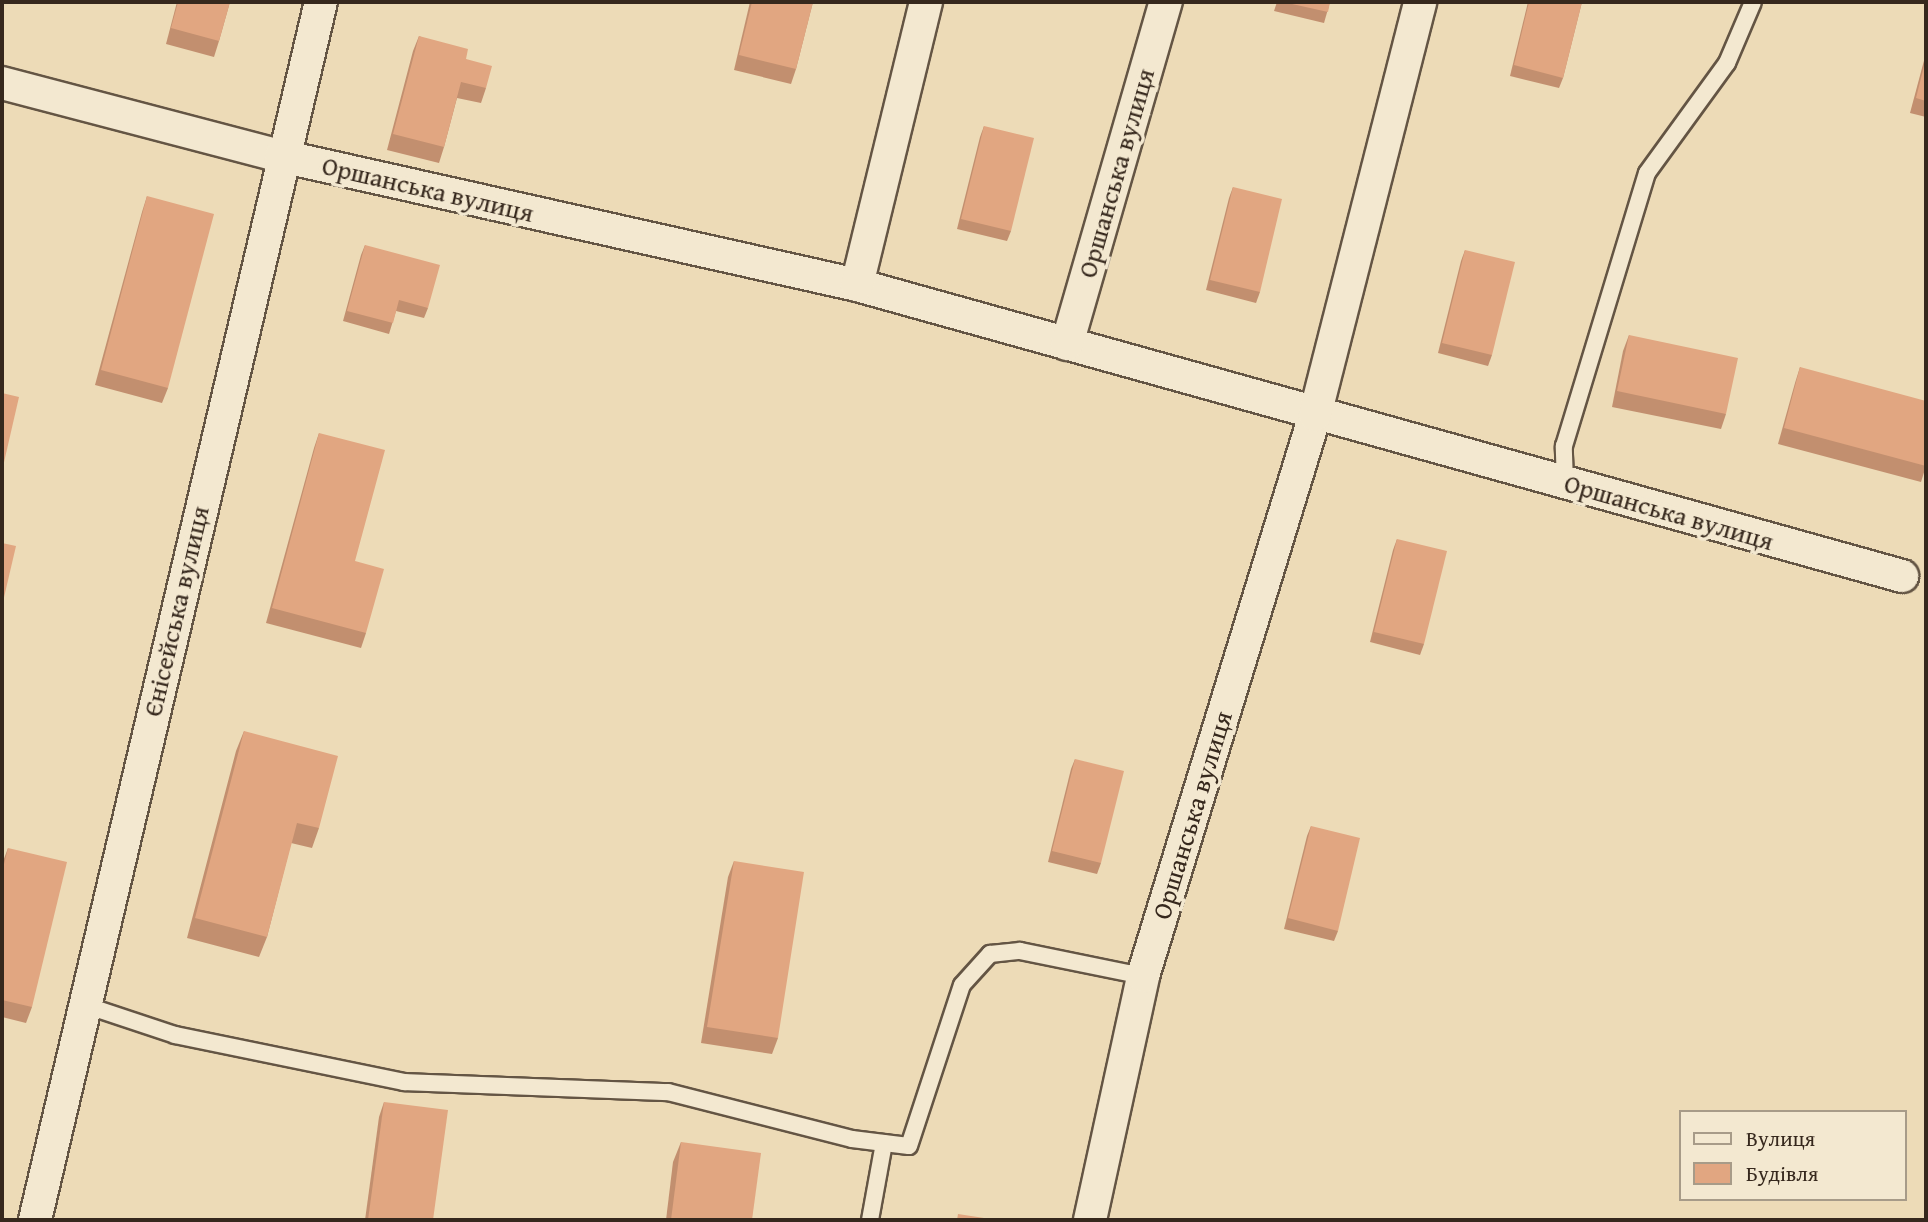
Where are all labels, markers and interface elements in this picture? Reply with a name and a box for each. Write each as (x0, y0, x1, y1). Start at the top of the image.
street label: Оршанська вулиця (1071, 65, 1161, 281)
street label: Оршанська вулиця (319, 149, 537, 229)
street label: Оршанська вулиця (1561, 467, 1777, 557)
street label: Єнісейська вулиця (137, 503, 215, 719)
street label: Оршанська вулиця (1145, 707, 1239, 923)
legend (1680, 1110, 1907, 1201)
text: Вулиця (1746, 1123, 1815, 1154)
text: Будівля (1746, 1158, 1818, 1189)

